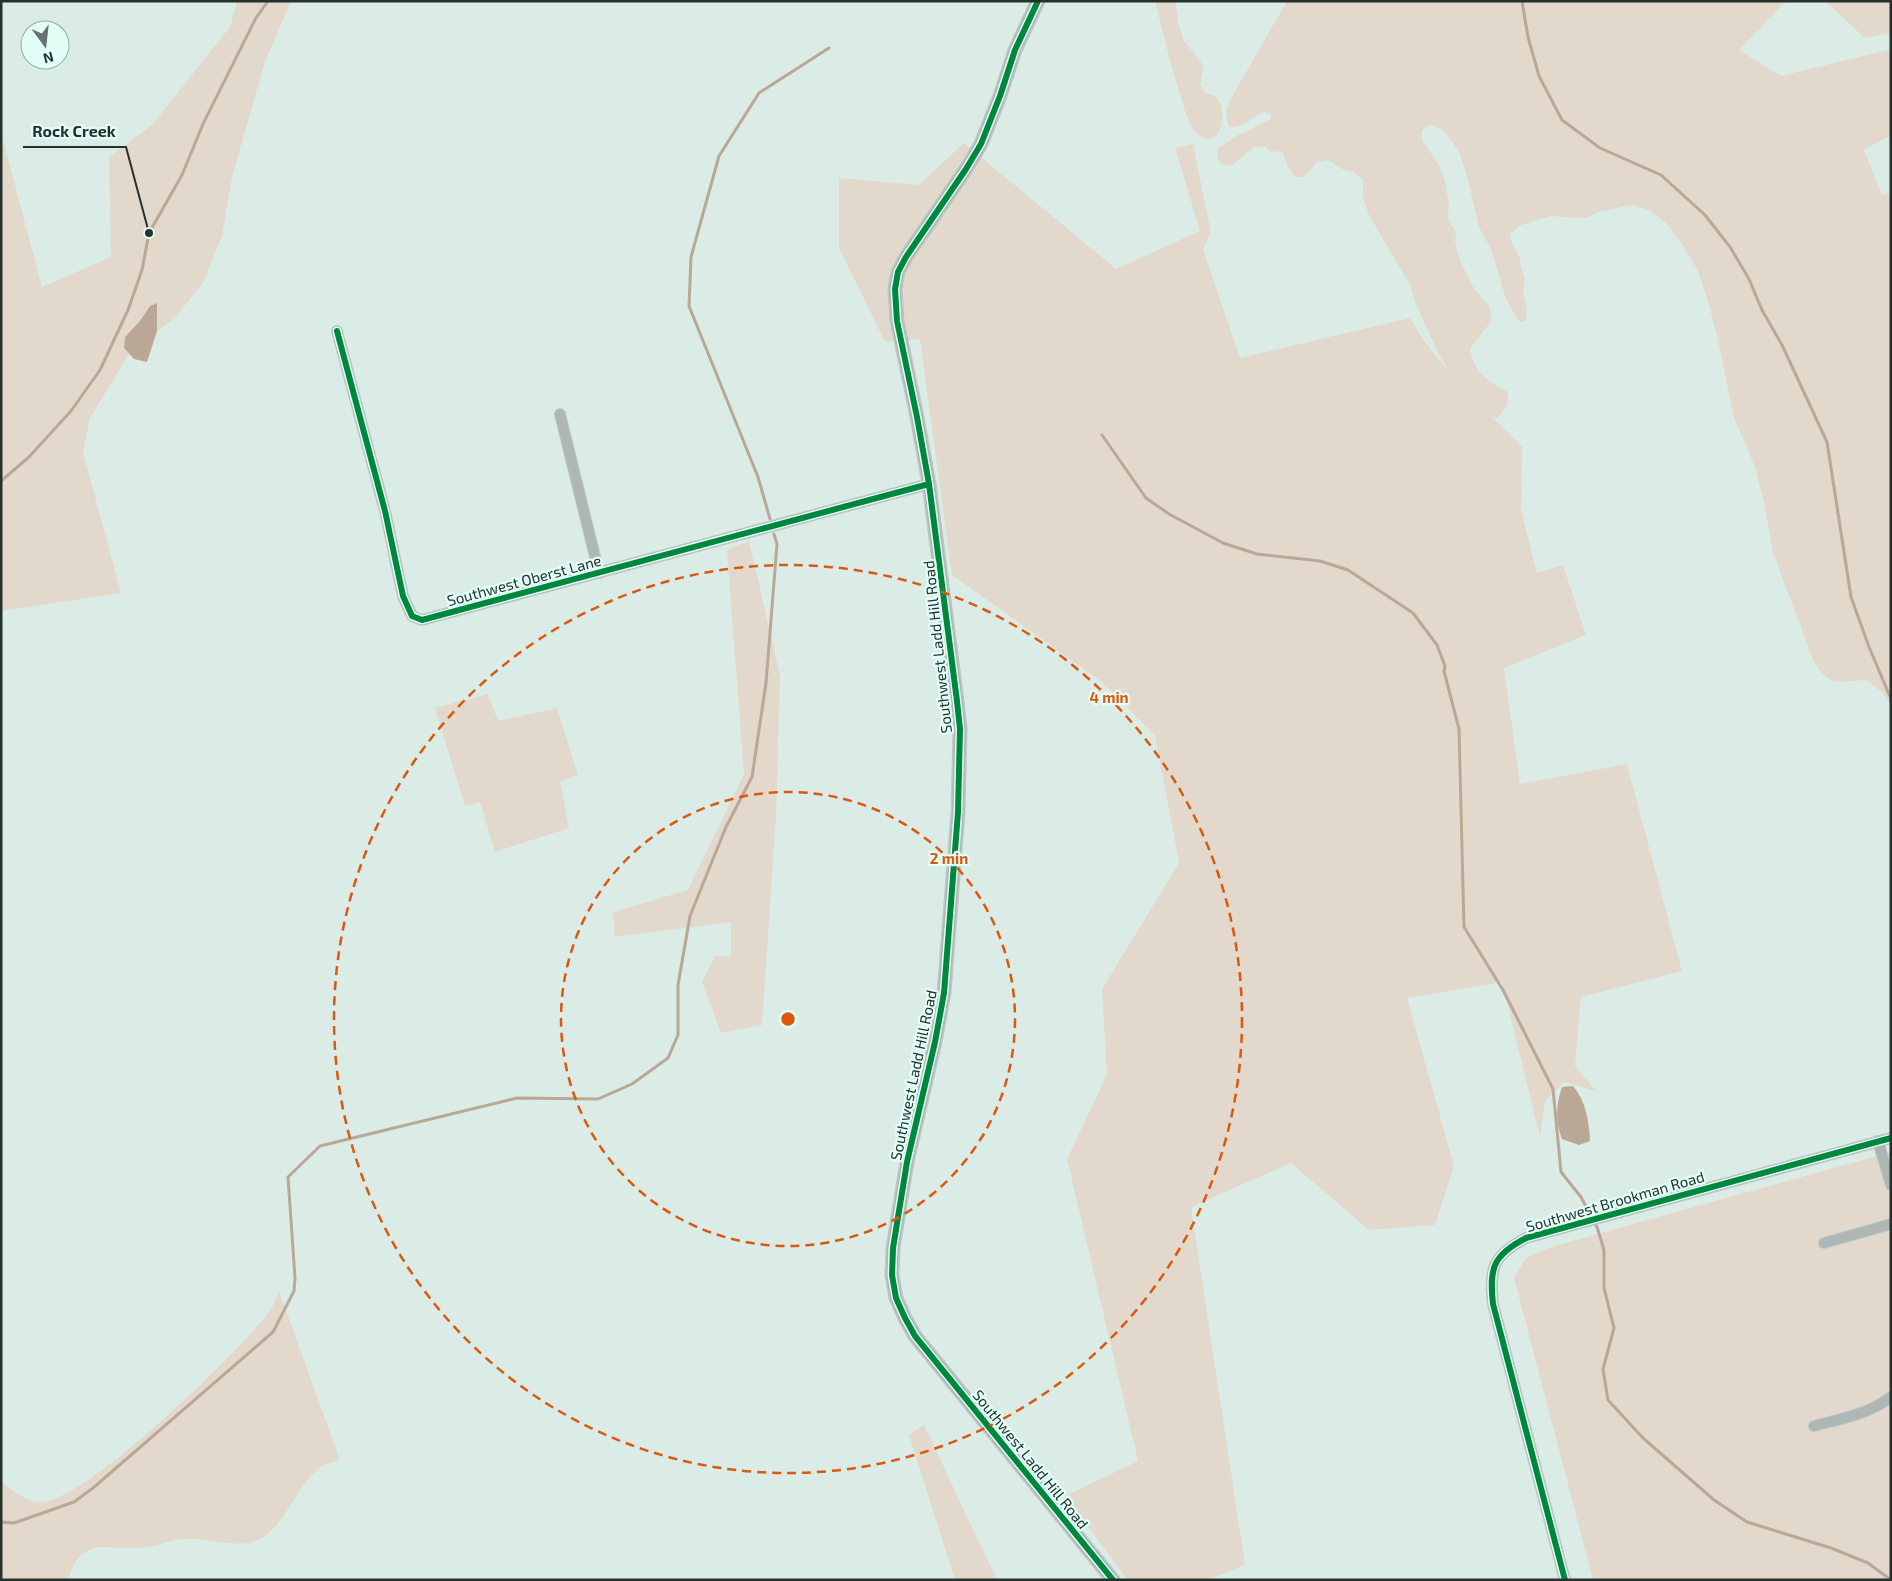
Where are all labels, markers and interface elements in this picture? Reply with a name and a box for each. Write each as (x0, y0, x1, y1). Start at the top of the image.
north arrow (20, 20, 70, 70)
text: N (41, 49, 56, 68)
callout: Rock Creek (23, 116, 126, 147)
text: Rock Creek (32, 121, 116, 140)
street label: Southwest Oberst Lane (445, 551, 603, 609)
street label: Southwest Ladd Hill Road (919, 560, 955, 734)
text: 4 min (1089, 688, 1129, 706)
text: 2 min (930, 849, 968, 867)
street label: Southwest Ladd Hill Road (886, 988, 940, 1162)
centre of rings (779, 1010, 797, 1028)
street label: Southwest Brookman Road (1524, 1167, 1706, 1235)
street label: Southwest Ladd Hill Road (969, 1386, 1093, 1532)

